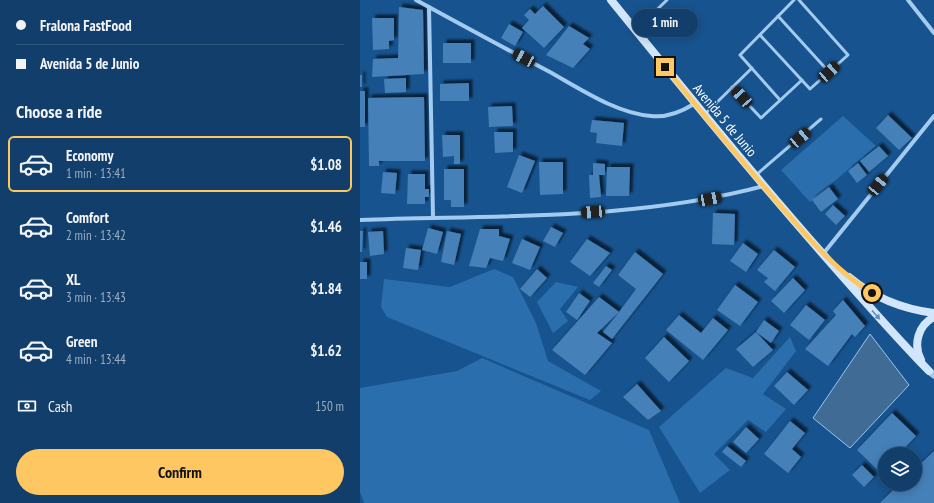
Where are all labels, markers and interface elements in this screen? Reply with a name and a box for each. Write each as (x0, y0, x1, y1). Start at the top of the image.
callout: 1 min (632, 9, 698, 37)
text: 1 min (652, 14, 678, 31)
text: Fralona FastFood (40, 16, 132, 35)
car (511, 47, 537, 69)
text: Avenida 5 de Junio (40, 54, 139, 73)
route end (656, 58, 674, 76)
car (816, 60, 842, 84)
street label: Avenida 5 de Junio (689, 80, 761, 160)
car (730, 84, 754, 110)
text: Choose a ride (16, 100, 102, 123)
car (787, 126, 813, 150)
icon: car (18, 146, 54, 182)
text: Economy (66, 146, 114, 165)
text: $1.08 (310, 155, 342, 174)
text: 1 min · 13:41 (66, 165, 126, 182)
car (866, 172, 890, 198)
car (697, 191, 723, 207)
car (581, 205, 605, 219)
icon: car (18, 208, 54, 244)
text: Comfort (66, 208, 109, 227)
text: $1.46 (310, 217, 342, 236)
text: 2 min · 13:42 (66, 227, 126, 244)
icon: car (18, 270, 54, 306)
text: XL (66, 270, 80, 289)
text: $1.84 (310, 279, 342, 298)
route start (863, 284, 881, 302)
text: 3 min · 13:43 (66, 289, 126, 306)
one-way arrow (872, 309, 881, 320)
icon: car (18, 332, 54, 368)
text: Green (66, 332, 98, 351)
text: $1.62 (310, 341, 342, 360)
text: 4 min · 13:44 (66, 351, 126, 368)
icon: cash (16, 395, 38, 417)
text: Cash (48, 397, 72, 416)
text: 150 m (315, 398, 344, 415)
map controls (878, 447, 922, 491)
button: layers (878, 447, 922, 491)
button: Confirm (16, 449, 344, 495)

